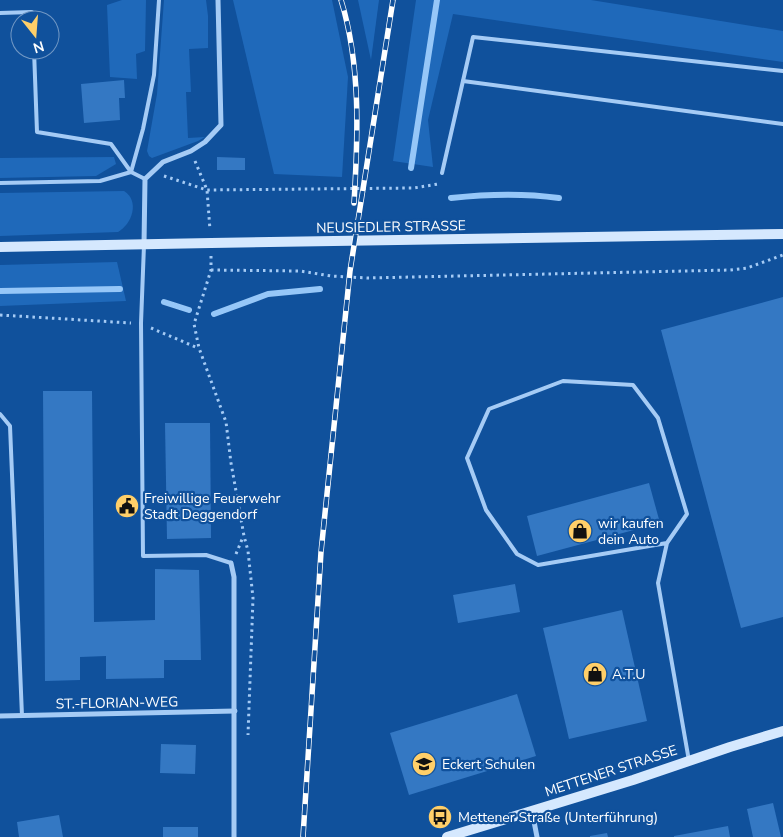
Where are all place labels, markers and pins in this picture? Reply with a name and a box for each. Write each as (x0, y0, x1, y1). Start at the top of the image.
place label: Freiwillige Feuerwehr Stadt Deggendorf (144, 489, 281, 524)
public building icon: Freiwillige Feuerwehr Stadt Deggendorf (114, 493, 140, 519)
place label: wir kaufen dein Auto (598, 514, 664, 549)
shop icon: wir kaufen dein Auto (567, 518, 593, 544)
shop icon: A.T.U (582, 661, 608, 687)
place label: A.T.U (612, 665, 646, 684)
school or university icon: Eckert Schulen (411, 751, 437, 777)
place label: Eckert Schulen (442, 755, 535, 774)
bus stop icon: Mettener Straße (Unterführung) (427, 804, 453, 830)
place label: Mettener Straße (Unterführung) (458, 808, 658, 827)

